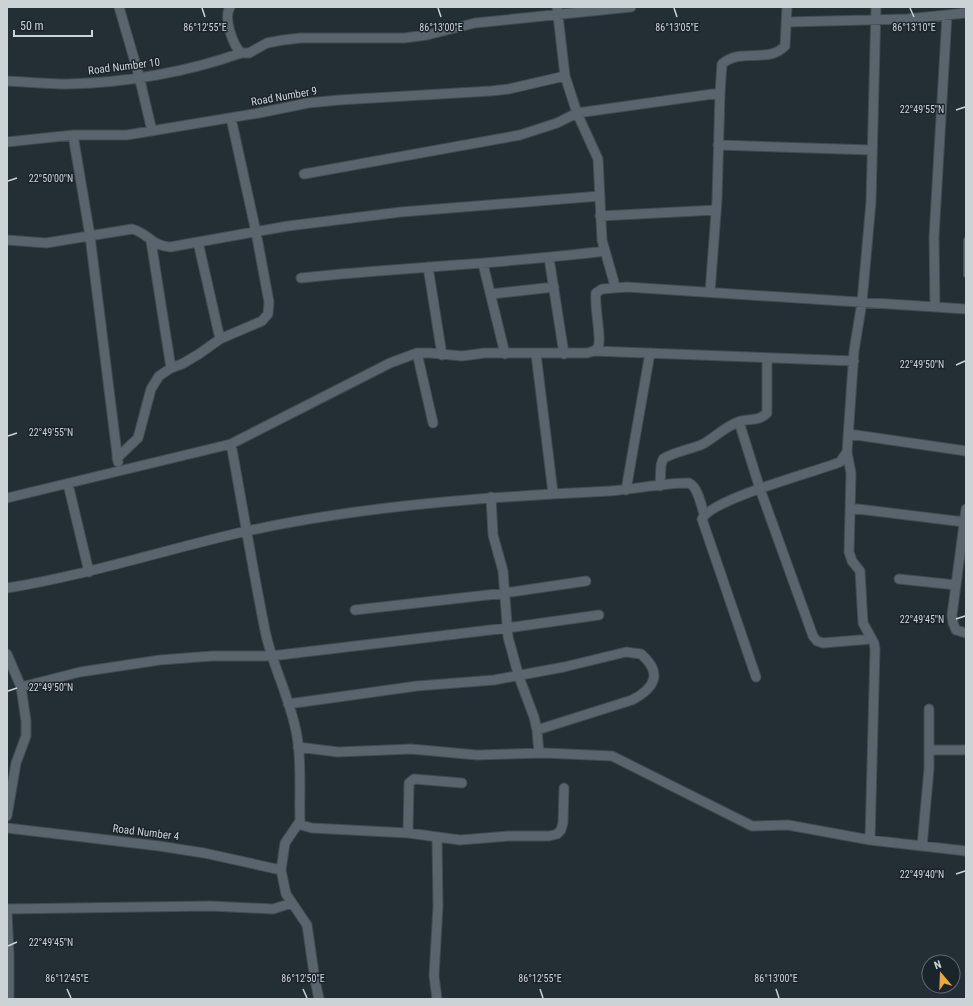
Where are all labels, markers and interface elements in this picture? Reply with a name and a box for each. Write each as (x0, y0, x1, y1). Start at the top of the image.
scale bar (14, 12, 92, 38)
text: 50 m (20, 19, 44, 33)
text: 86°12'55"E (183, 22, 227, 33)
text: 86°13'00"E (419, 22, 463, 33)
text: 86°13'05"E (655, 22, 699, 33)
text: 86°13'10"E (892, 22, 936, 33)
street label: Road Number 10 (87, 56, 161, 77)
street label: Road Number 9 (250, 84, 318, 109)
text: 22°49'55"N (900, 104, 944, 115)
text: 22°50'00"N (29, 173, 73, 184)
text: 22°49'50"N (900, 359, 944, 370)
text: 22°49'55"N (29, 427, 73, 438)
text: 22°49'45"N (900, 614, 944, 625)
text: 22°49'50"N (29, 682, 73, 693)
street label: Road Number 4 (112, 822, 180, 843)
text: 22°49'40"N (900, 869, 944, 880)
text: 22°49'45"N (29, 937, 73, 948)
north arrow (921, 954, 961, 994)
text: N (933, 958, 943, 972)
text: 86°12'45"E (45, 973, 89, 984)
text: 86°12'50"E (281, 973, 325, 984)
text: 86°12'55"E (518, 973, 562, 984)
text: 86°13'00"E (754, 973, 798, 984)

